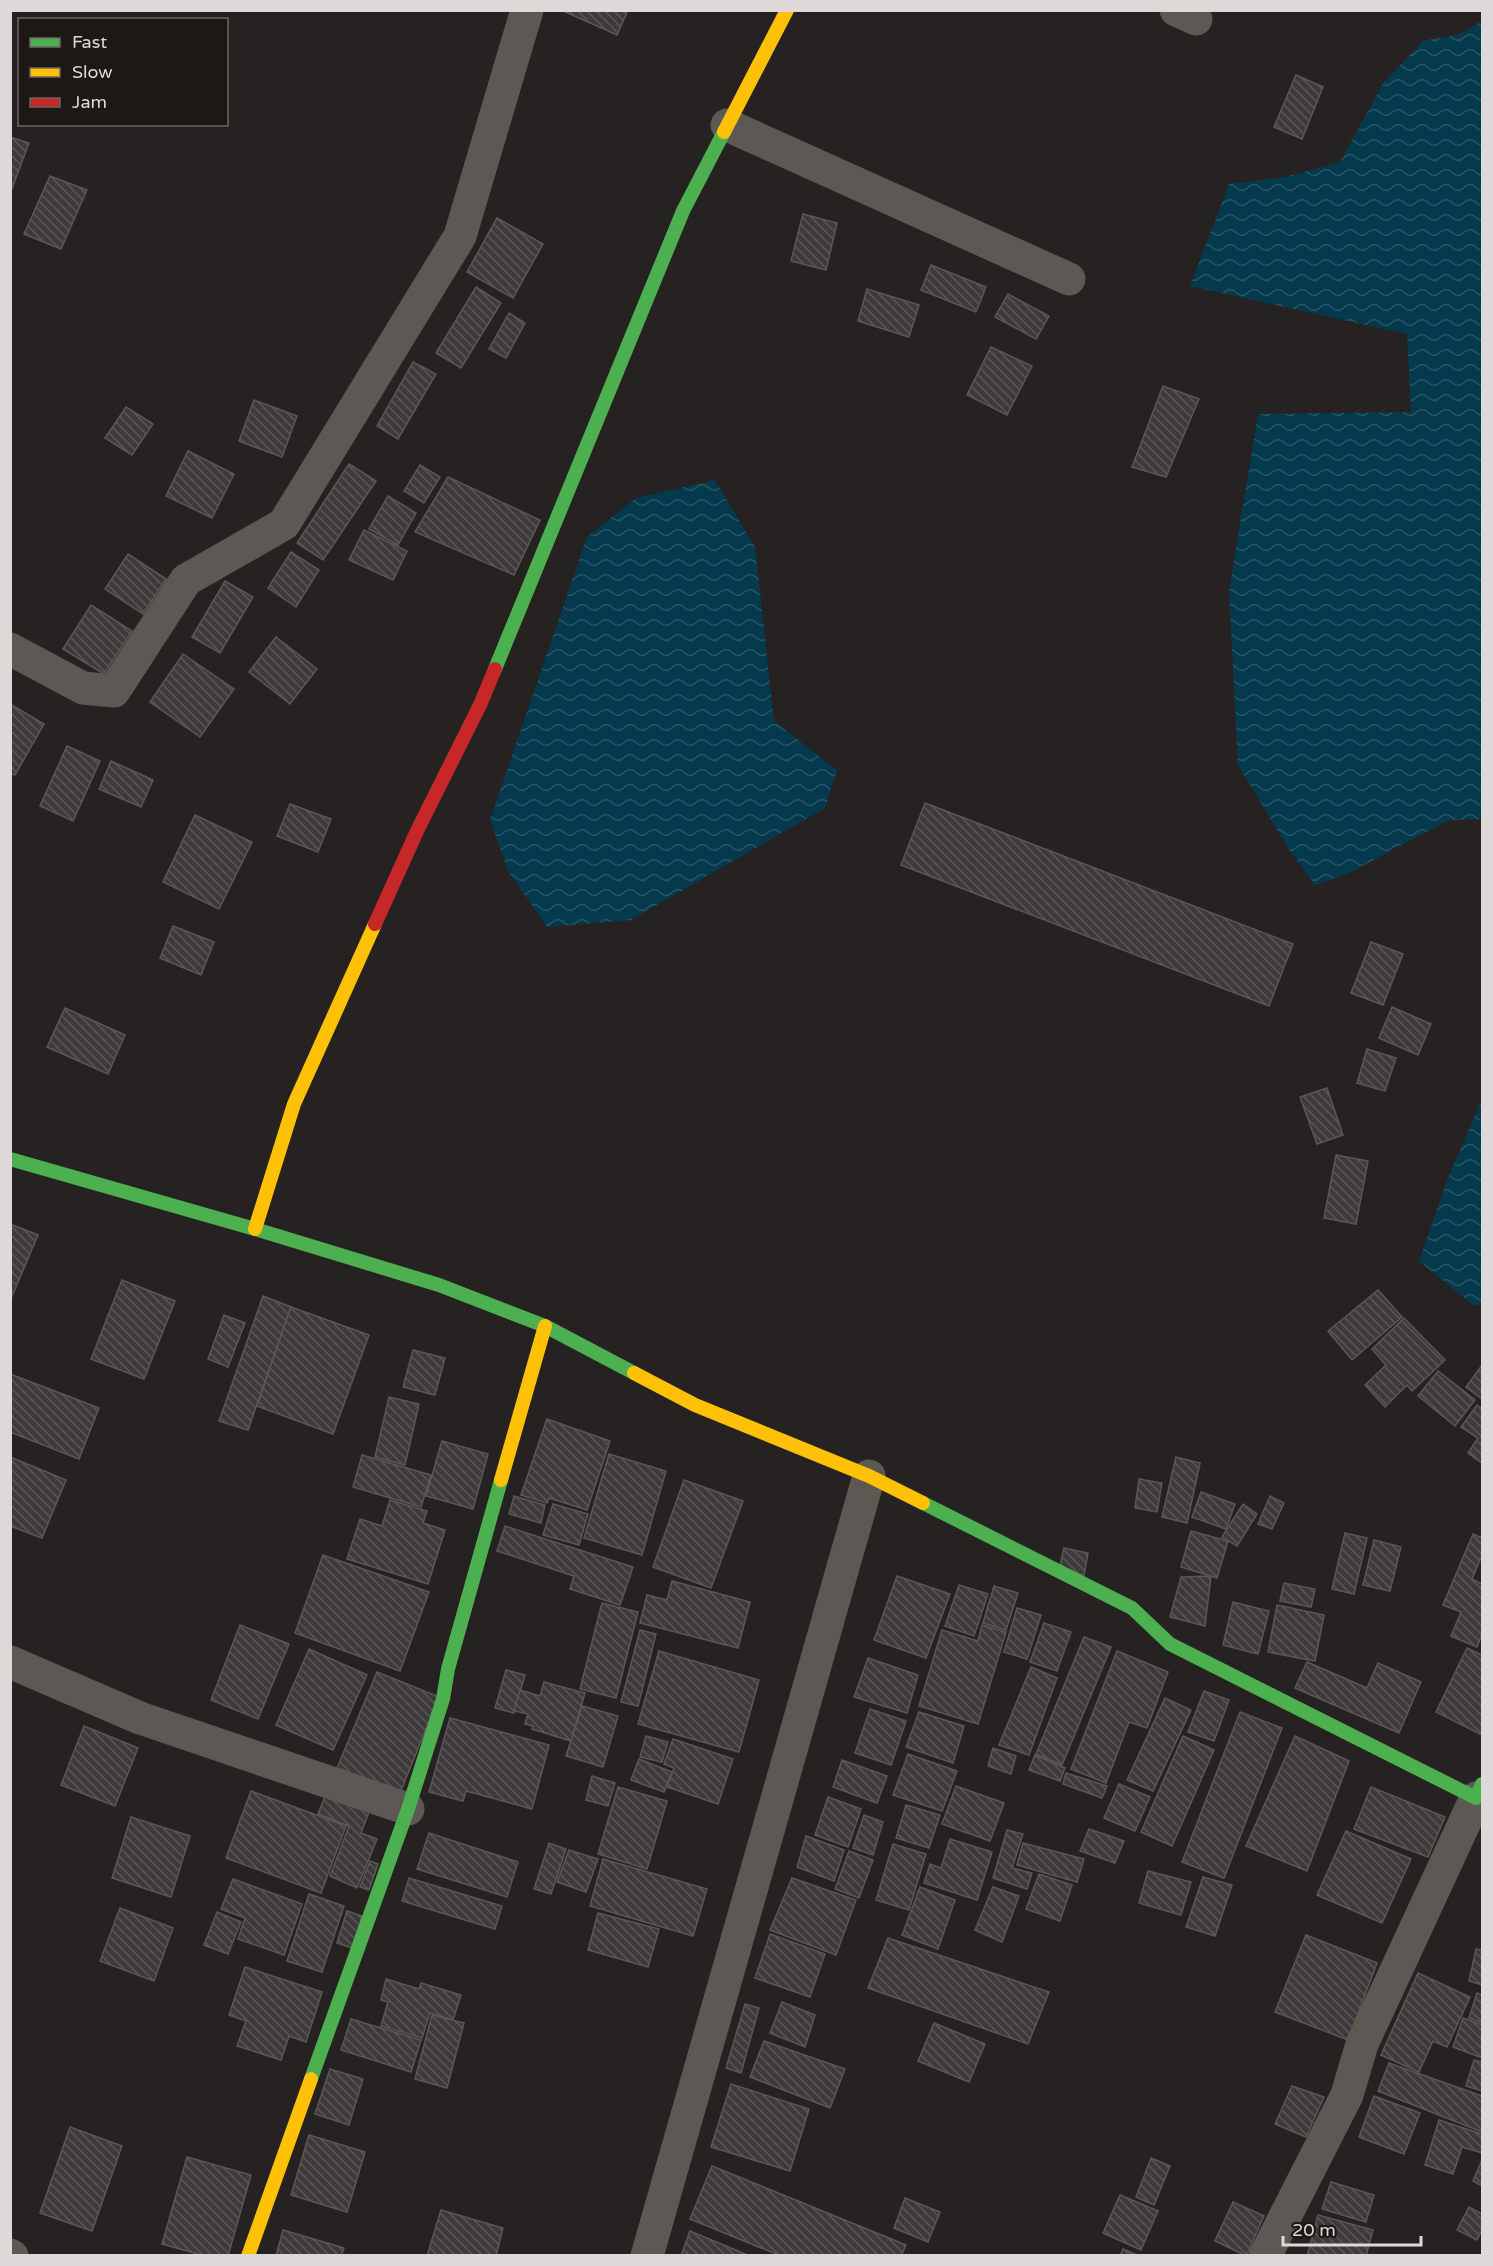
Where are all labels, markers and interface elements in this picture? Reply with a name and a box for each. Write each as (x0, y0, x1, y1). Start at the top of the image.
legend (18, 18, 228, 126)
text: Fast (72, 31, 107, 53)
text: Slow (72, 61, 113, 83)
text: Jam (72, 91, 107, 113)
scale bar (1283, 2209, 1421, 2247)
text: 20 m (1292, 2219, 1336, 2241)

